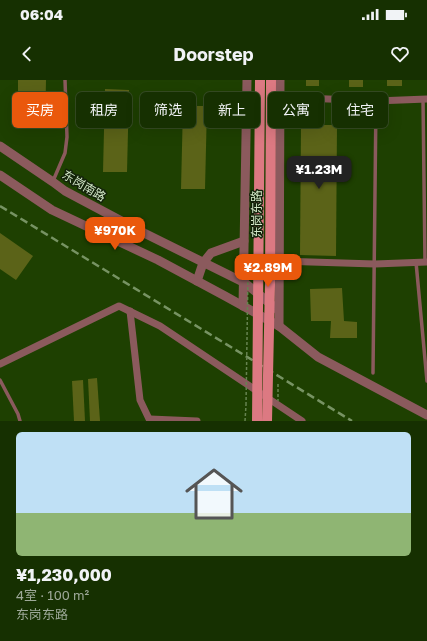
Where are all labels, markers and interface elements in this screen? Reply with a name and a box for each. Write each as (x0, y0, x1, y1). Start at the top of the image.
text: 06:04 (20, 5, 63, 23)
icon: back (16, 43, 38, 65)
text: Doorstep (173, 43, 254, 65)
icon: heart (389, 43, 411, 65)
chip: 买房 (12, 92, 68, 128)
chip: 租房 (76, 92, 132, 128)
chip: 筛选 (140, 92, 196, 128)
chip: 新上 (204, 92, 260, 128)
chip: 公寓 (268, 92, 324, 128)
chip: 住宅 (332, 92, 388, 128)
pin: ¥1.23M (286, 156, 352, 190)
text: ¥1.23M (296, 161, 342, 177)
street label: 东岗南路 (60, 167, 109, 204)
street label: 东岗东路 (249, 190, 264, 238)
pin: ¥970K (87, 217, 143, 251)
text: ¥970K (94, 222, 136, 238)
pin: ¥2.89M (235, 254, 301, 288)
text: ¥2.89M (244, 259, 292, 275)
icon: home (178, 458, 250, 530)
text: ¥1,230,000 (16, 564, 112, 585)
text: 4室 · 100 m² (16, 587, 89, 603)
text: 东岗东路 (16, 606, 68, 622)

